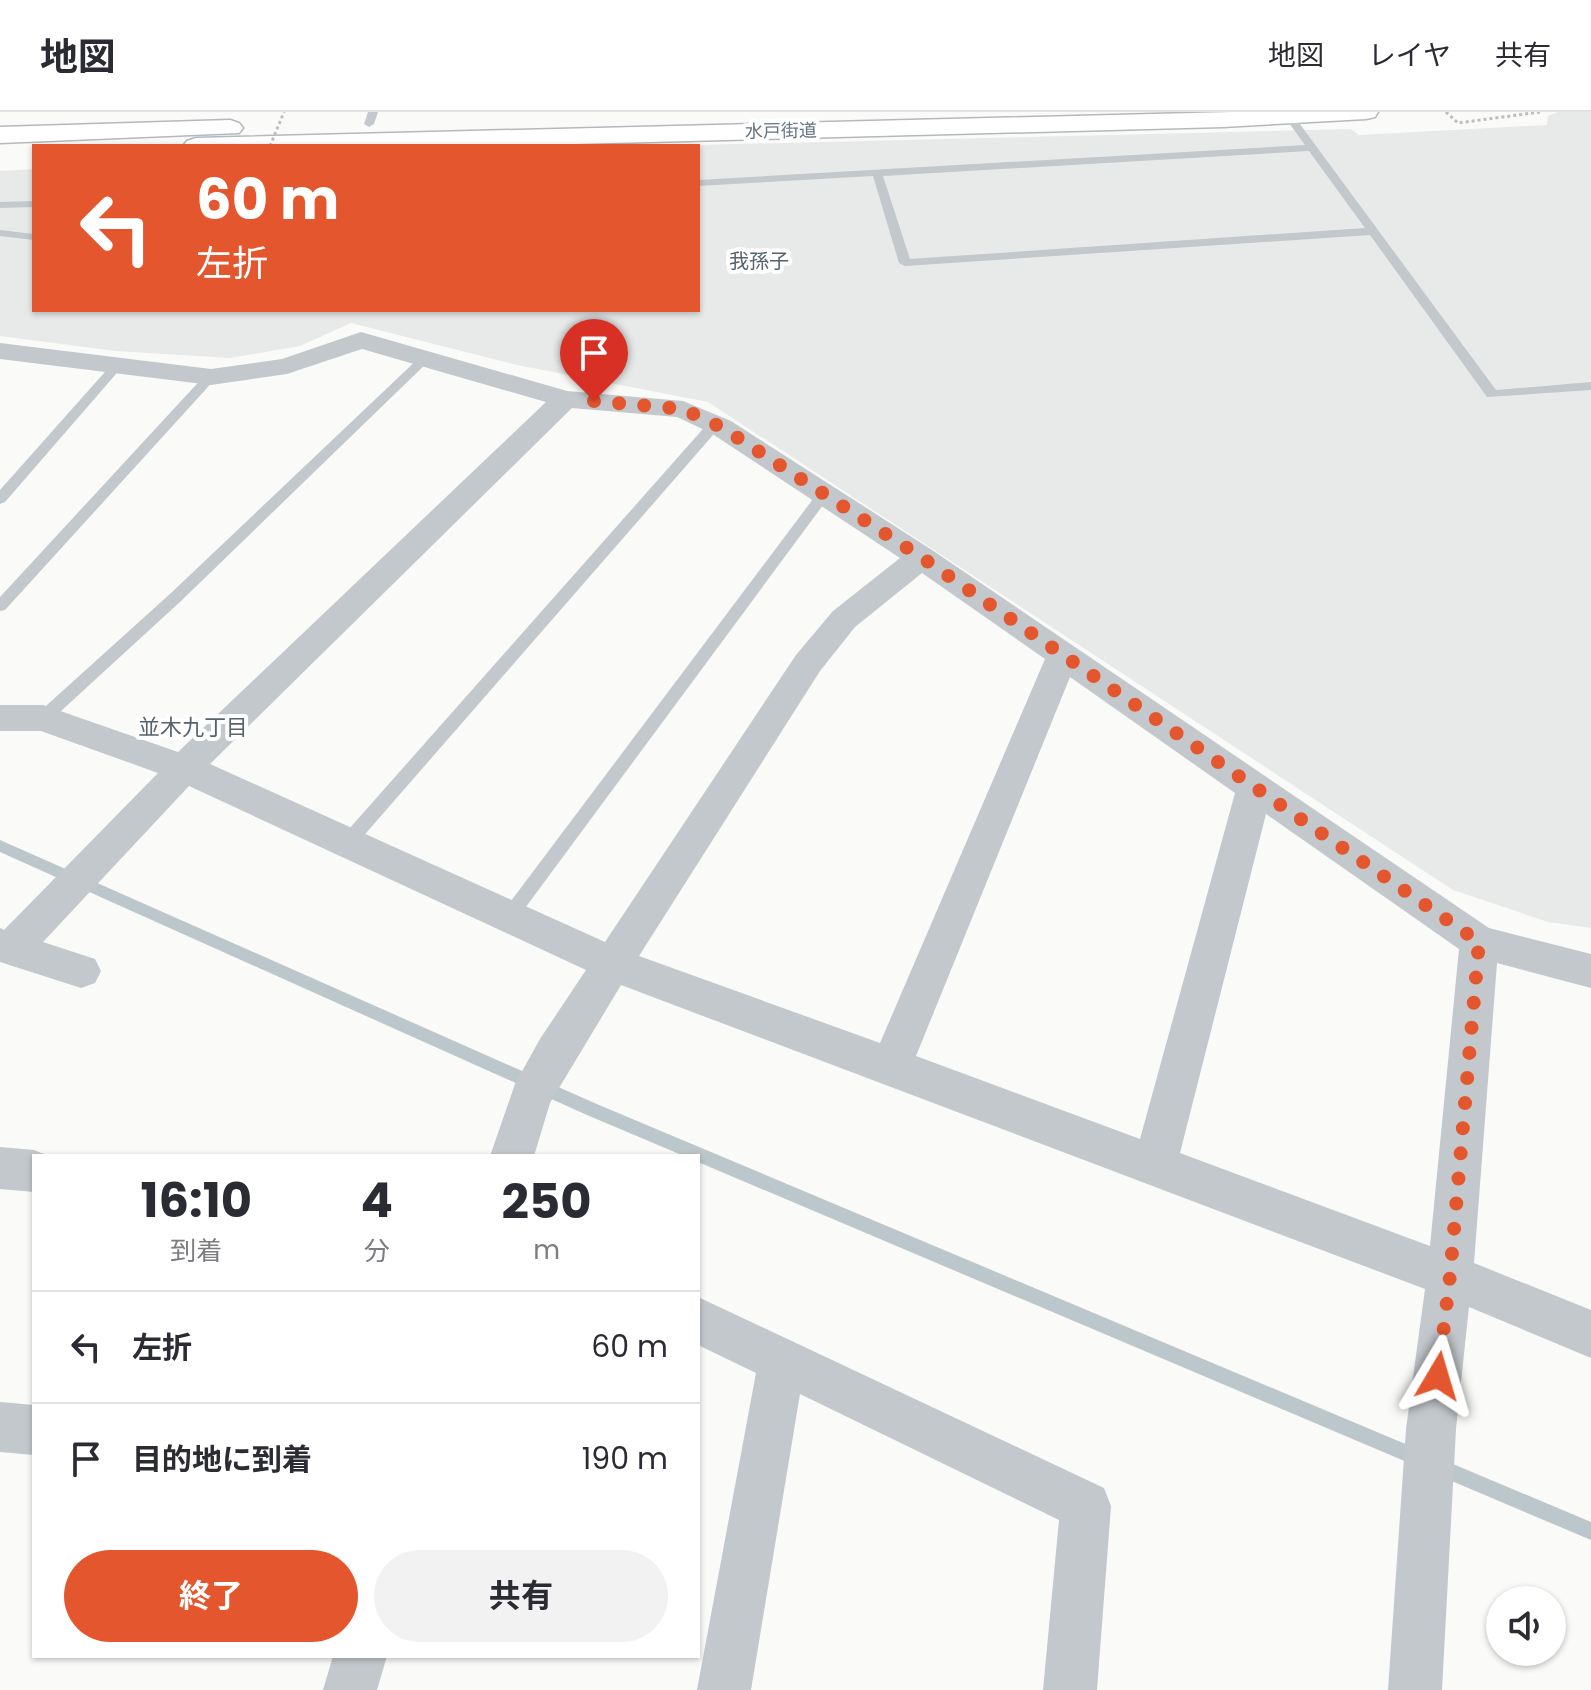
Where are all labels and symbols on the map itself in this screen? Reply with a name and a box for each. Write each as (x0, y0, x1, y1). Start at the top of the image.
street label: 水戸街道 (745, 117, 817, 144)
district label: 我孫子 (729, 247, 789, 275)
pin (560, 319, 628, 401)
district label: 並木九丁目 (138, 712, 248, 743)
position arrow (1396, 1334, 1480, 1418)

